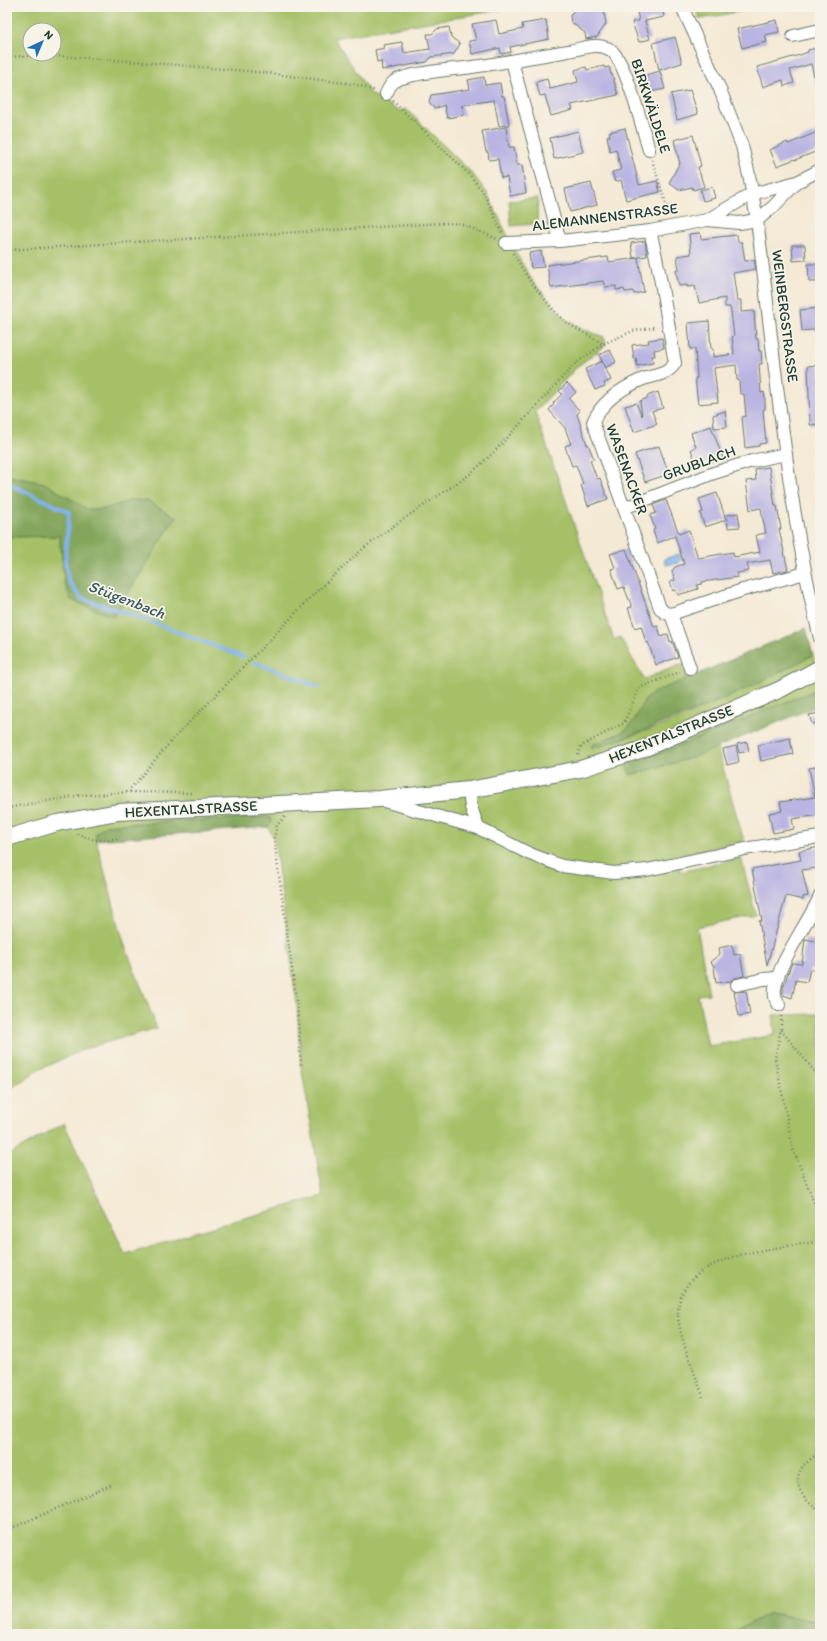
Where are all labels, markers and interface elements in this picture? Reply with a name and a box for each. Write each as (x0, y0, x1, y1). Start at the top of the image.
north arrow (22, 22, 62, 62)
text: N (41, 28, 56, 42)
street label: BIRKWÄLDELE (627, 57, 675, 155)
street label: ALEMANNENSTRASSE (531, 199, 679, 235)
street label: WEINBERGSTRASSE (768, 249, 802, 383)
street label: WASENACKER (602, 421, 652, 517)
street label: GRUBLACH (660, 441, 738, 485)
water label: Stügenbach (86, 576, 168, 623)
street label: HEXENTALSTRASSE (606, 701, 736, 767)
street label: HEXENTALSTRASSE (124, 797, 258, 821)

